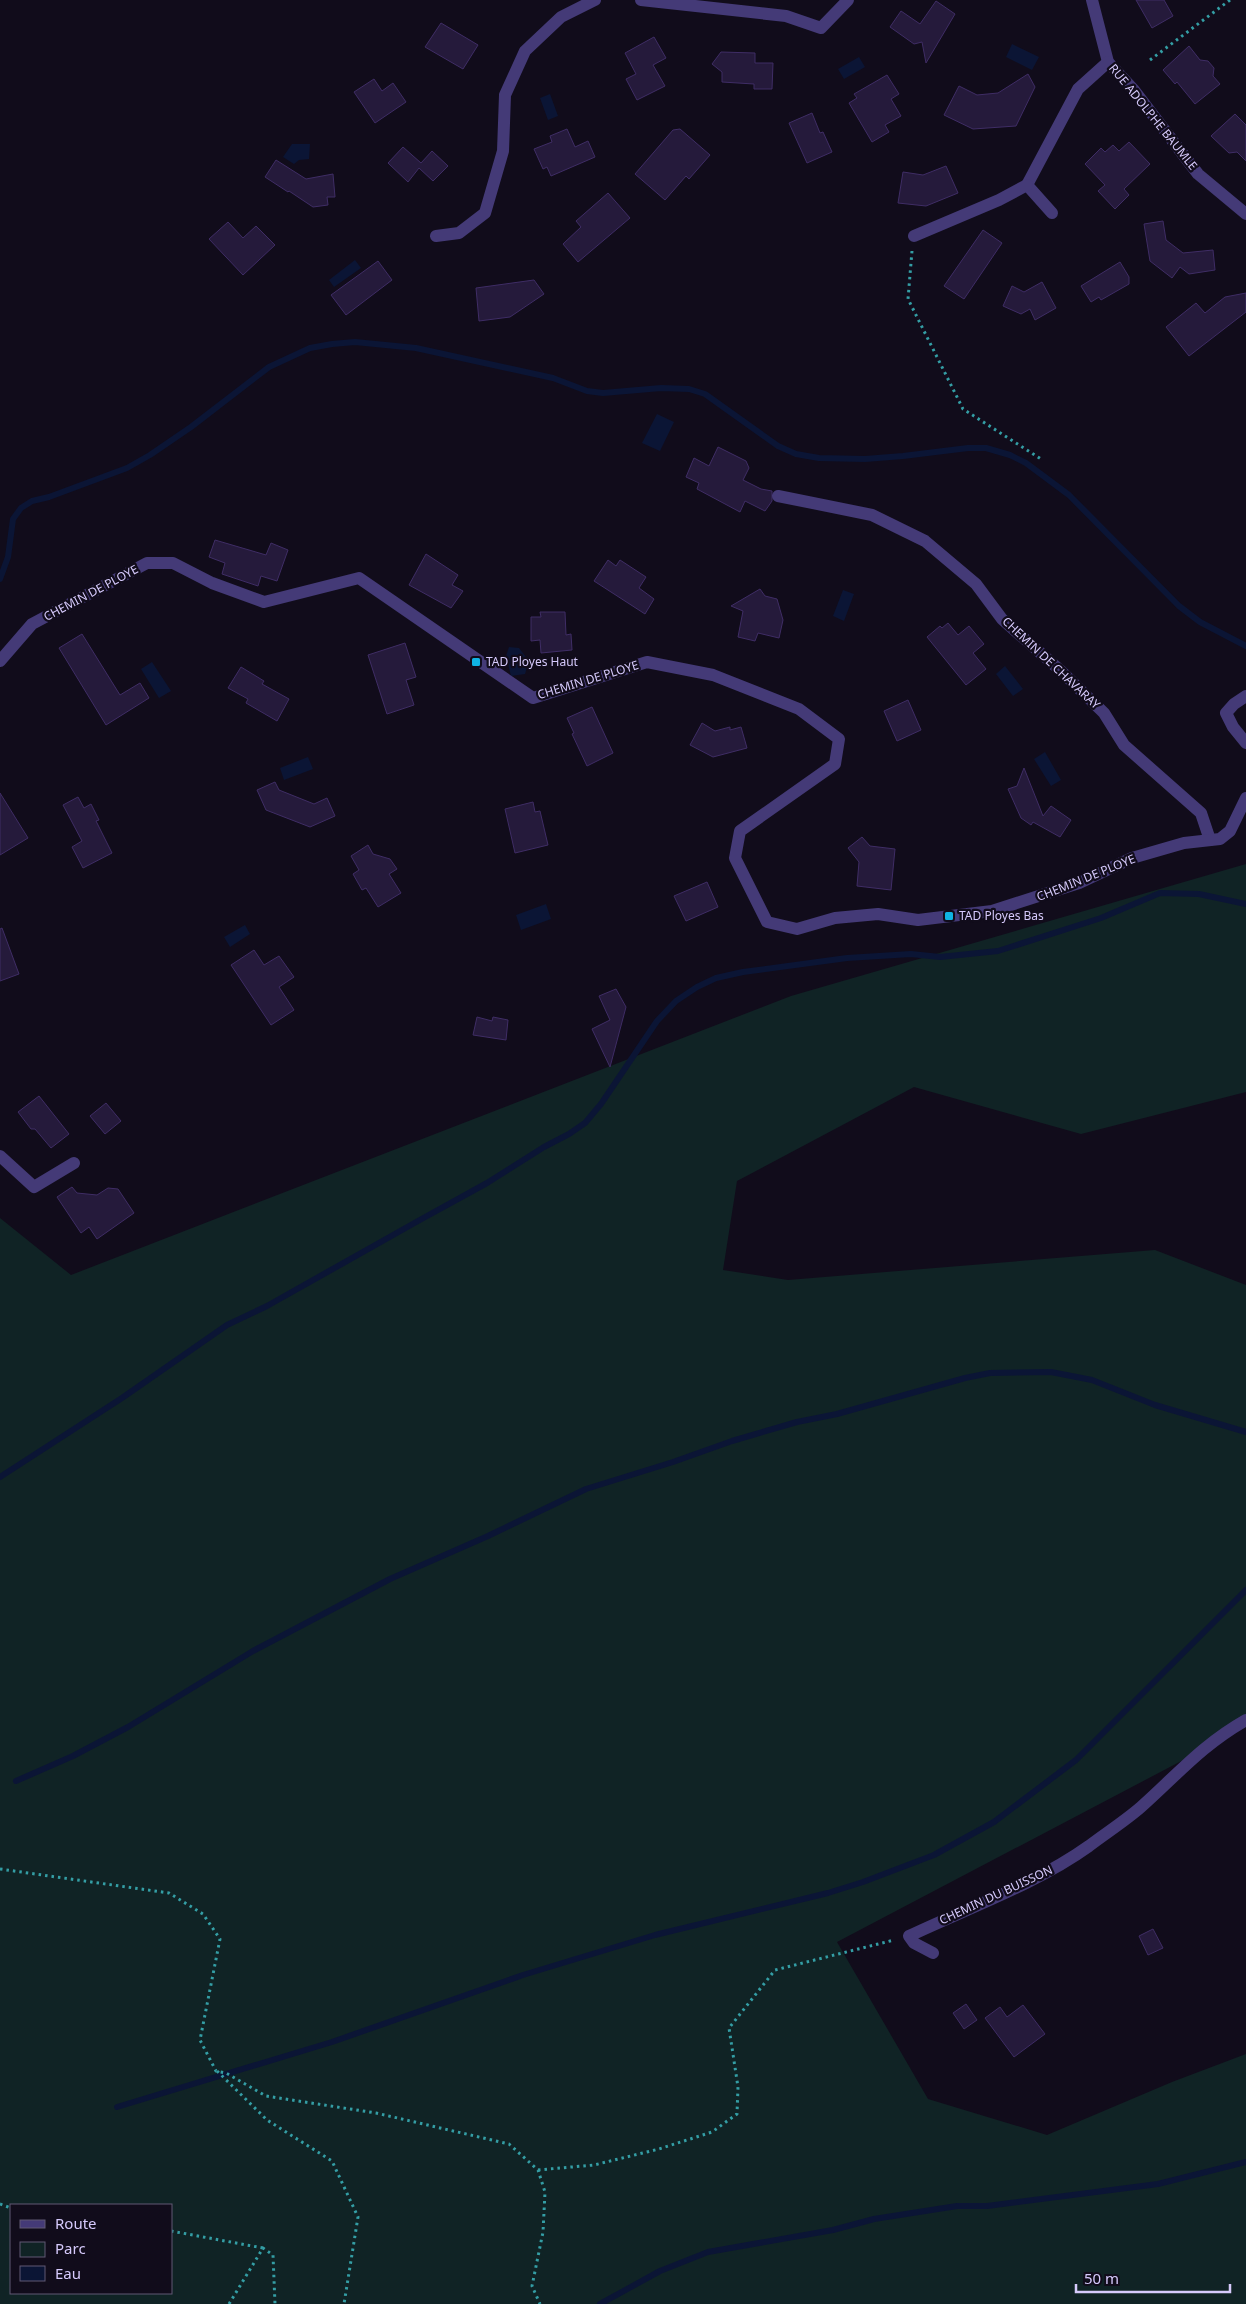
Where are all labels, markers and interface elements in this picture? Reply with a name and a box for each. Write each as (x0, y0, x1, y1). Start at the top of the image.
street label: RUE ADOLPHE BAUMLE (1105, 60, 1202, 173)
street label: CHEMIN DE PLOYE (40, 560, 141, 625)
street label: CHEMIN DE CHAVARAY (999, 613, 1104, 713)
place label: TAD Ployes Haut (486, 653, 579, 670)
marker: TAD Ployes Haut (470, 656, 482, 668)
street label: CHEMIN DE PLOYE (535, 656, 641, 703)
street label: CHEMIN DE PLOYE (1034, 850, 1138, 905)
place label: TAD Ployes Bas (959, 907, 1044, 924)
marker: TAD Ployes Bas (943, 910, 955, 922)
street label: CHEMIN DU BUISSON (936, 1861, 1055, 1928)
legend (10, 2204, 172, 2294)
text: Route (55, 2213, 97, 2233)
text: Parc (55, 2238, 86, 2258)
scale bar (1076, 2262, 1230, 2294)
text: Eau (55, 2263, 81, 2283)
text: 50 m (1084, 2268, 1119, 2288)

